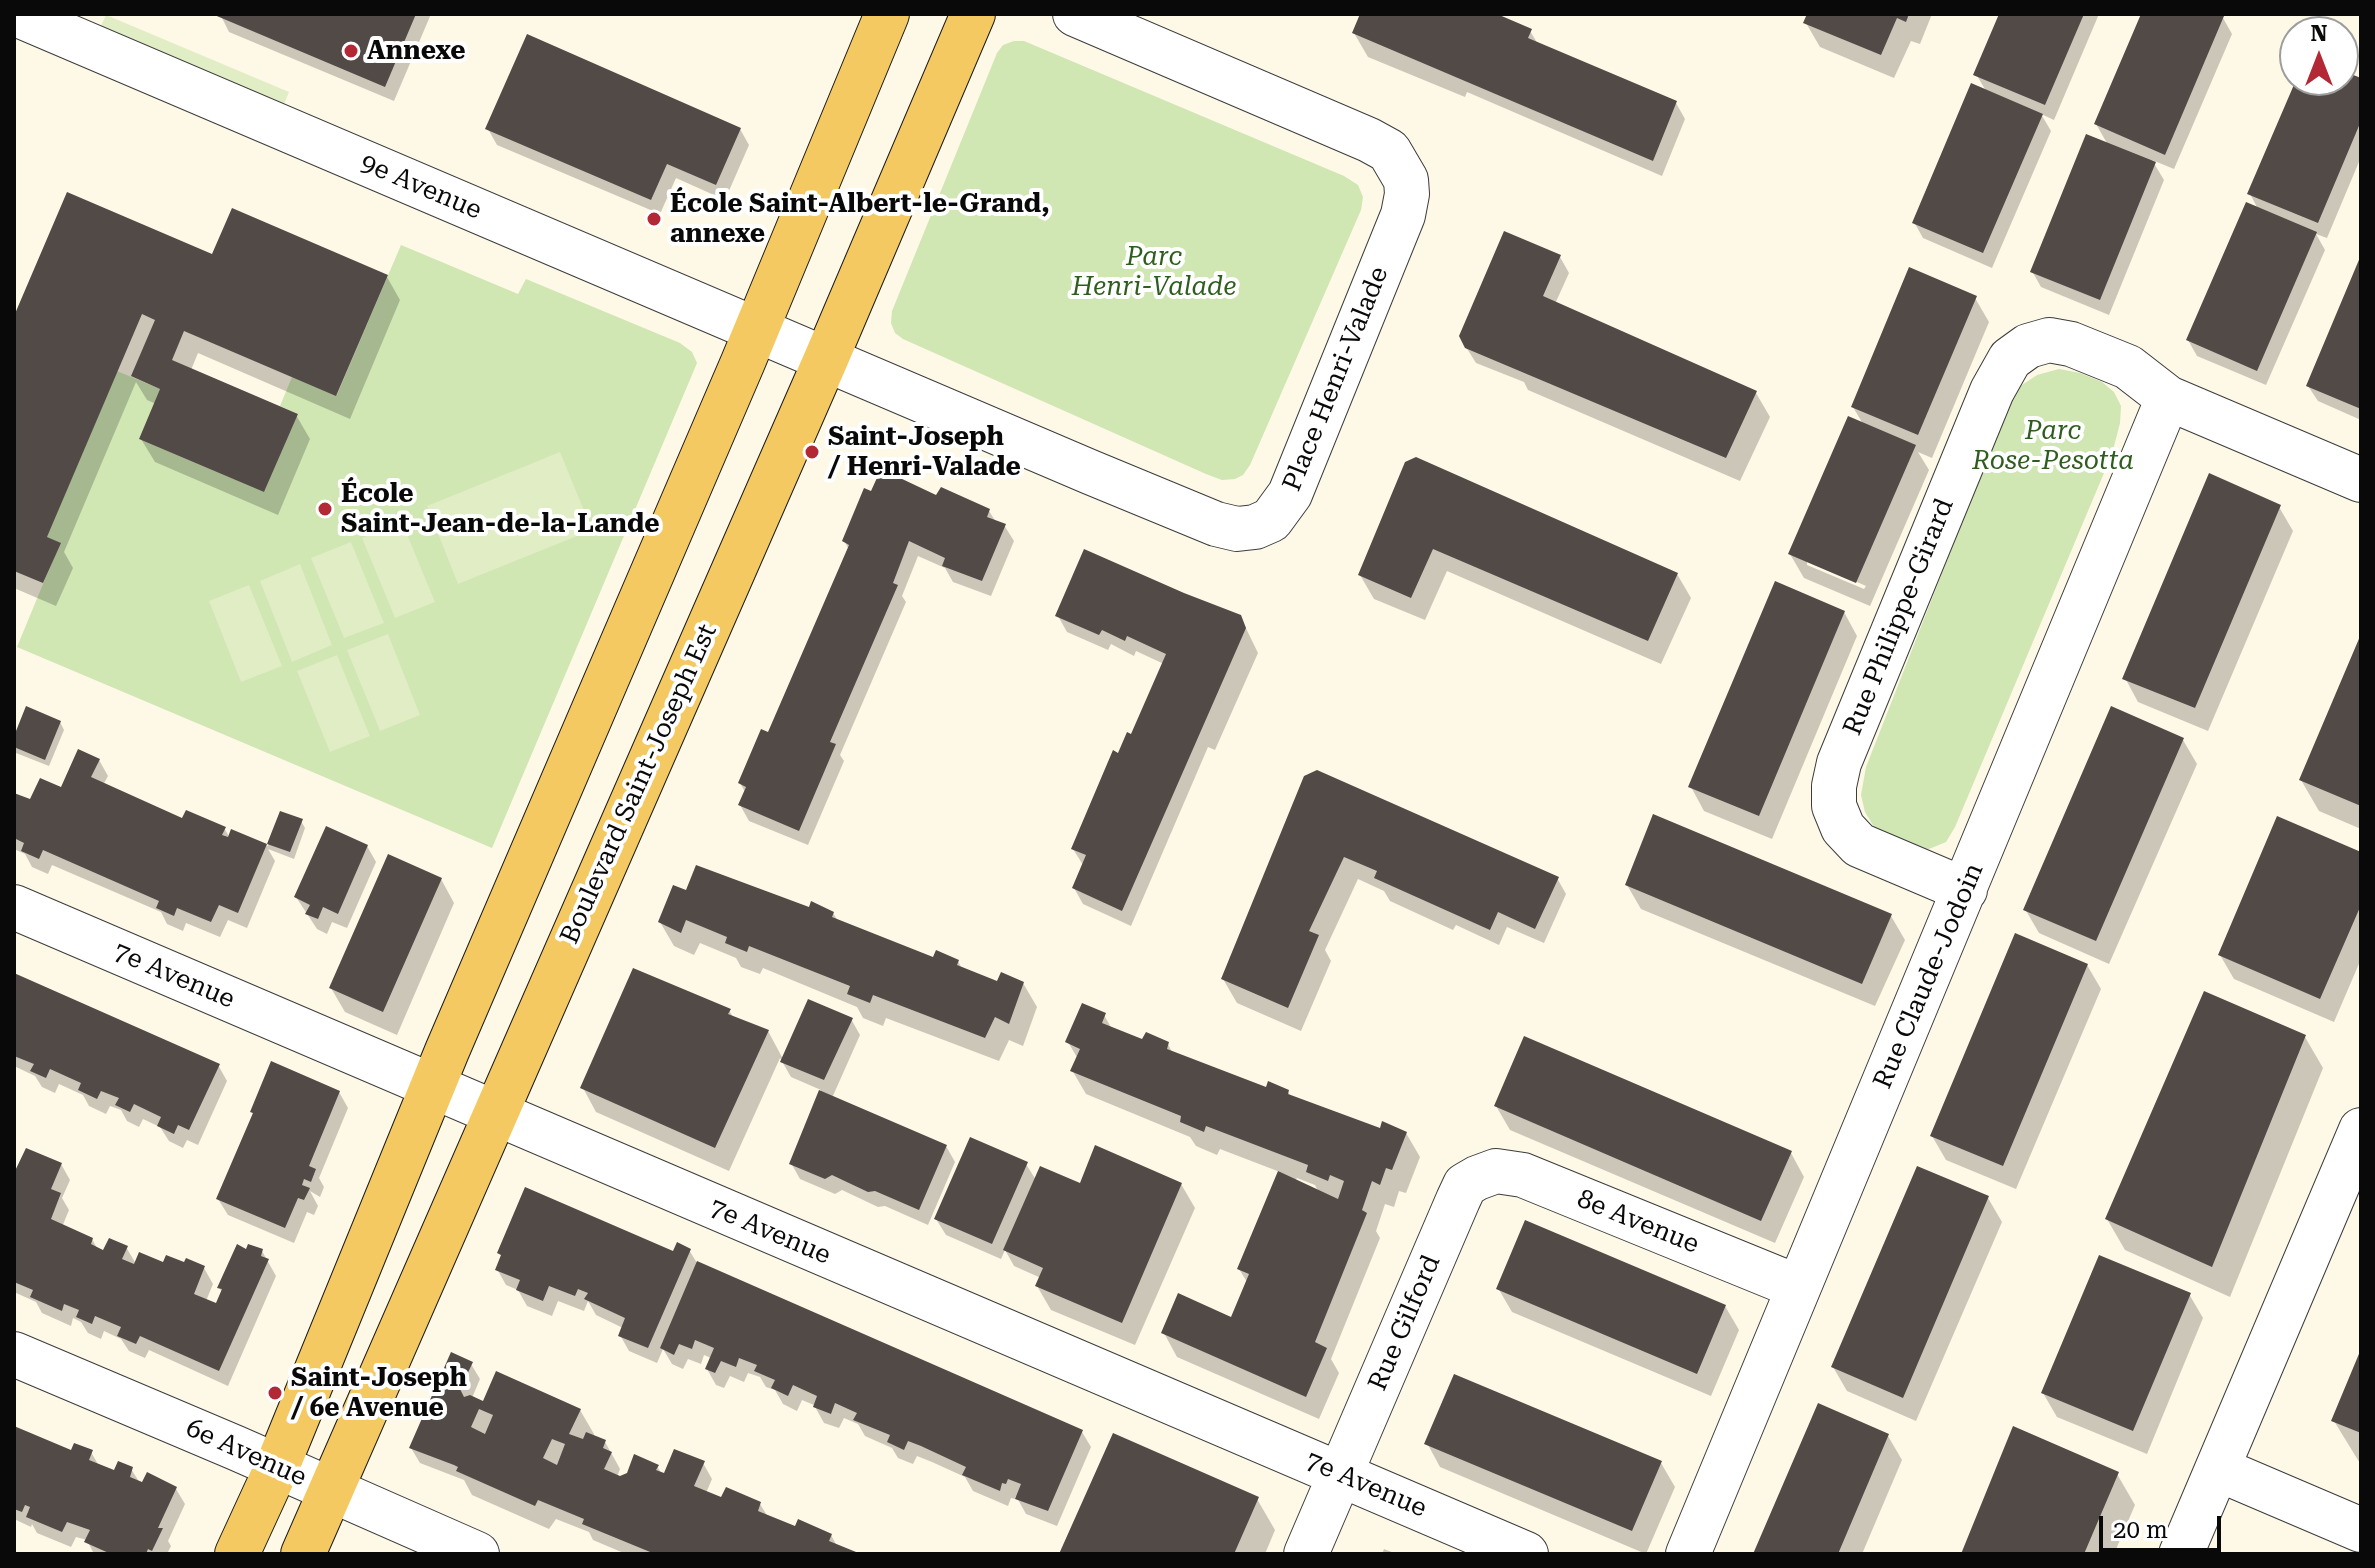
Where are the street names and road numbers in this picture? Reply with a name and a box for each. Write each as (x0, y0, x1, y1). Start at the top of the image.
street label: 9e Avenue (356, 148, 486, 226)
street label: Place Henri-Valade (1277, 262, 1395, 496)
street label: Rue Philippe-Girard (1837, 494, 1961, 740)
street label: Boulevard Saint-Joseph Est (554, 619, 724, 949)
street label: Rue Claude-Jodoin (1867, 859, 1991, 1093)
street label: 7e Avenue (109, 937, 239, 1015)
street label: 8e Avenue (1573, 1183, 1703, 1261)
street label: 7e Avenue (705, 1193, 835, 1271)
street label: Rue Gilford (1362, 1251, 1448, 1395)
street label: 6e Avenue (181, 1413, 311, 1493)
street label: 7e Avenue (1301, 1446, 1431, 1524)

